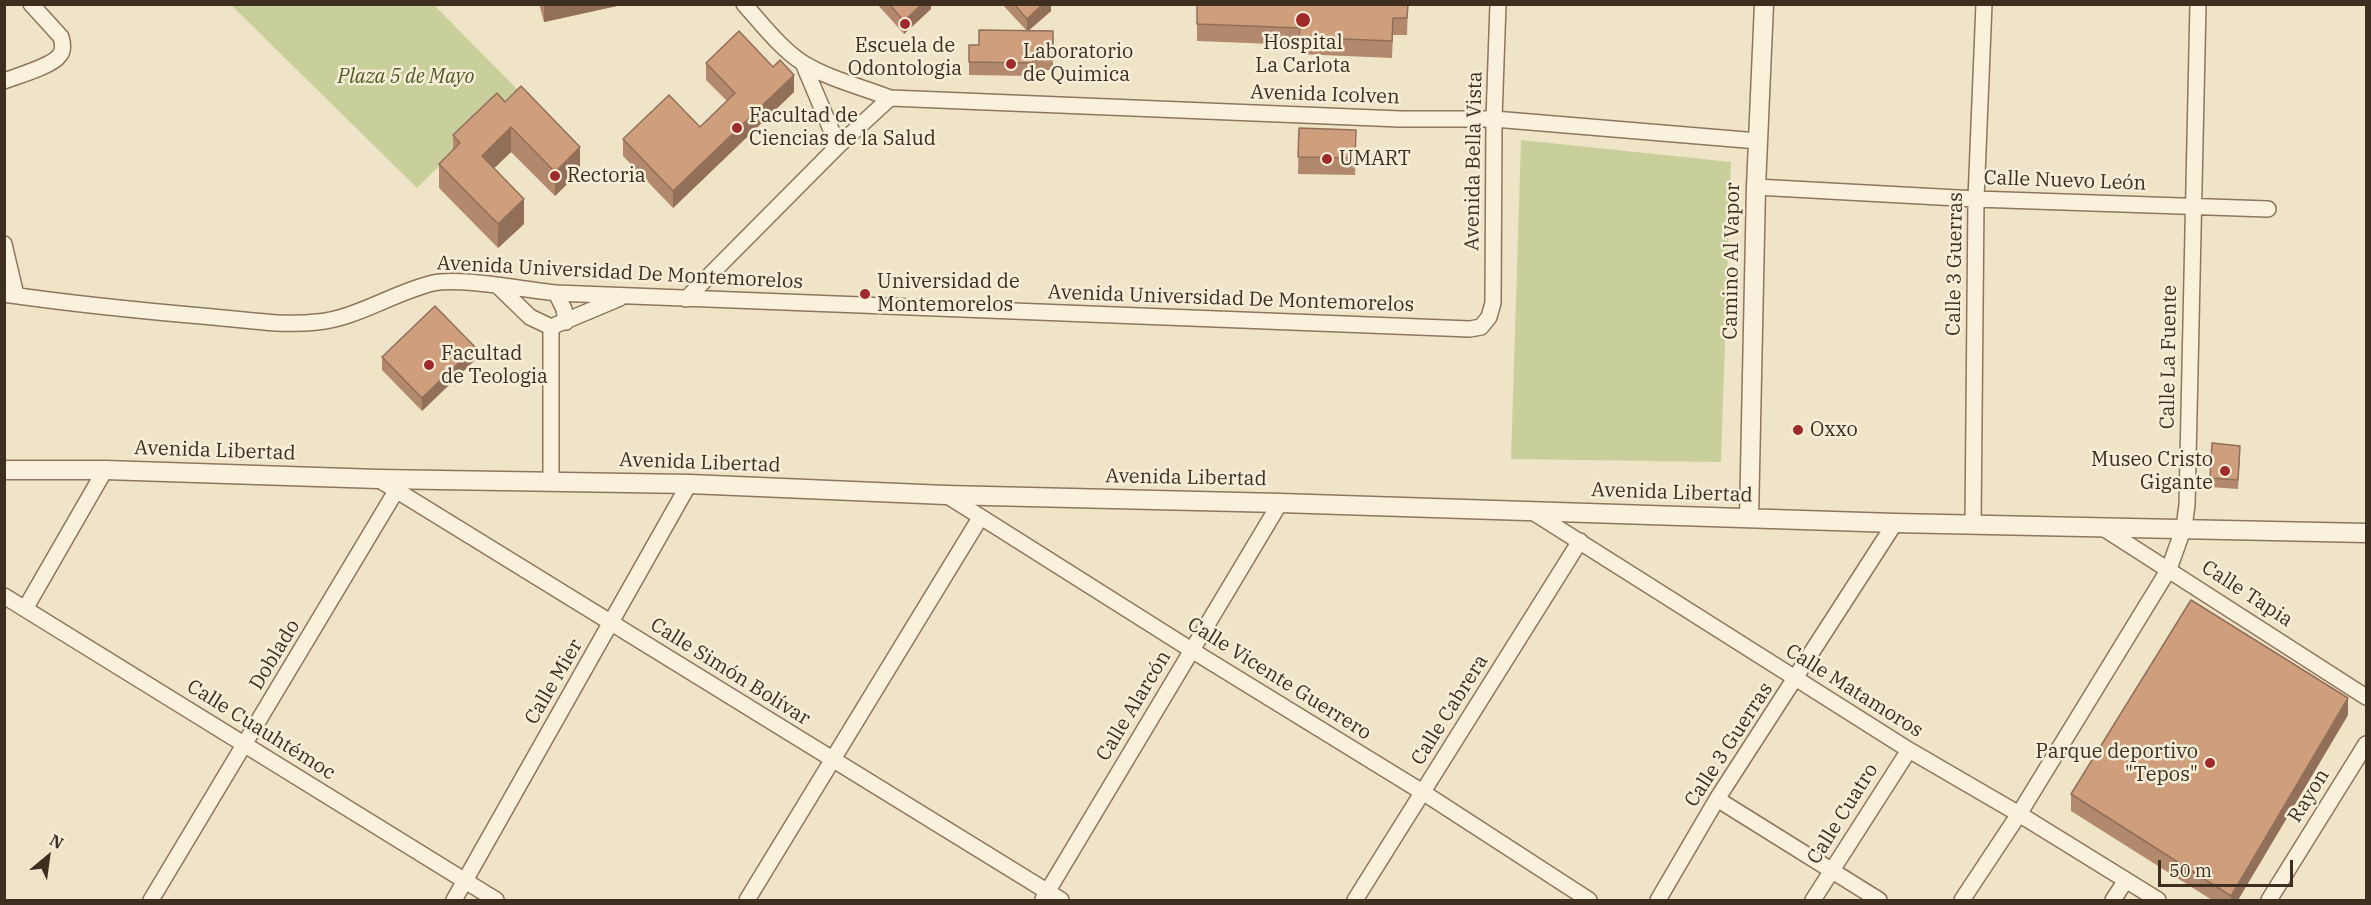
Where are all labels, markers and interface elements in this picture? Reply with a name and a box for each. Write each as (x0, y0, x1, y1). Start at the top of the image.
marker: Hospital La Carlota (1294, 11, 1312, 29)
marker: Escuela de Odontologia (898, 17, 912, 31)
place label: Hospital La Carlota (1255, 31, 1351, 78)
place label: Escuela de Odontologia (848, 34, 962, 81)
place label: Laboratorio de Quimica (1023, 40, 1133, 87)
marker: Laboratorio de Quimica (1004, 57, 1018, 71)
park label: Plaza 5 de Mayo (338, 65, 474, 89)
street label: Avenida Bella Vista (1460, 71, 1488, 251)
street label: Avenida Icolven (1250, 80, 1400, 110)
place label: Facultad de Ciencias de la Salud (749, 104, 936, 151)
marker: Facultad de Ciencias de la Salud (730, 121, 744, 135)
place label: UMART (1339, 147, 1411, 171)
marker: UMART (1320, 152, 1334, 166)
place label: Rectoria (567, 164, 646, 188)
street label: Calle Nuevo León (1983, 166, 2147, 196)
marker: Rectoria (548, 169, 562, 183)
street label: Camino Al Vapor (1719, 182, 1745, 340)
street label: Calle 3 Guerras (1942, 192, 1968, 336)
street label: Avenida Universidad De Montemorelos (436, 251, 804, 295)
place label: Universidad de Montemorelos (877, 270, 1020, 317)
street label: Avenida Universidad De Montemorelos (1047, 281, 1415, 317)
street label: Calle La Fuente (2156, 285, 2182, 429)
marker: Universidad de Montemorelos (858, 287, 872, 301)
place label: Facultad de Teologia (441, 342, 548, 389)
marker: Facultad de Teologia (422, 358, 436, 372)
place label: Oxxo (1810, 418, 1858, 442)
marker: Oxxo (1791, 423, 1805, 437)
street label: Avenida Libertad (134, 436, 296, 466)
street label: Avenida Libertad (619, 448, 781, 478)
place label: Museo Cristo Gigante (2091, 448, 2213, 495)
marker: Museo Cristo Gigante (2218, 464, 2232, 478)
street label: Avenida Libertad (1105, 465, 1267, 491)
street label: Avenida Libertad (1591, 478, 1753, 508)
street label: Calle Tapia (2197, 556, 2297, 632)
street label: Calle Simón Bolívar (646, 613, 814, 731)
street label: Calle Vicente Guerrero (1183, 613, 1375, 745)
street label: Doblado (245, 616, 305, 694)
street label: Calle Mier (520, 635, 588, 729)
street label: Calle Matamoros (1781, 639, 1927, 743)
street label: Calle Alarcón (1092, 646, 1176, 766)
street label: Calle Cabrera (1406, 650, 1494, 770)
street label: Calle Cuauhtémoc (182, 675, 340, 785)
street label: Calle 3 Guerras (1680, 678, 1778, 812)
place label: Parque deportivo "Tepos" (2036, 740, 2198, 787)
marker: Parque deportivo "Tepos" (2203, 756, 2217, 770)
street label: Calle Cuatro (1803, 759, 1883, 869)
street label: Rayon (2283, 765, 2335, 827)
north arrow (18, 827, 78, 887)
text: N (46, 829, 67, 853)
scale bar (2161, 848, 2296, 886)
text: 50 m (2169, 859, 2212, 882)

